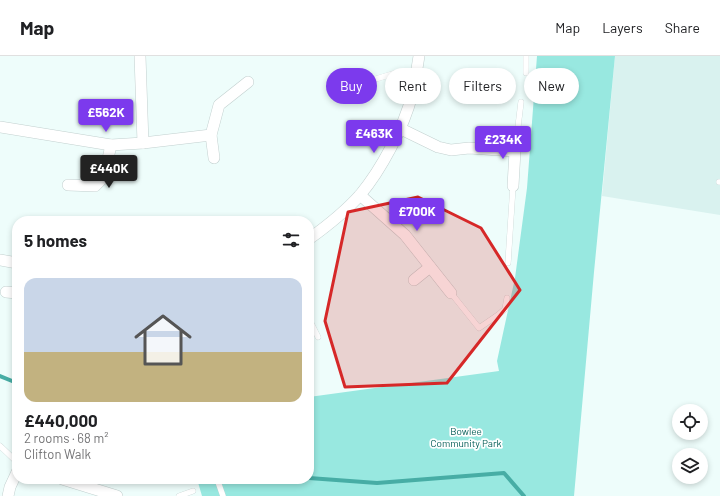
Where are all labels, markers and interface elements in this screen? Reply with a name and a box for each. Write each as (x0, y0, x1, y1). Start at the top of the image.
text: Map (20, 16, 54, 39)
text: Map (555, 19, 580, 36)
text: Layers (602, 19, 643, 36)
text: Share (665, 19, 700, 36)
chip: Buy (326, 68, 377, 104)
chip: Rent (385, 68, 441, 104)
chip: Filters (449, 68, 516, 104)
chip: New (524, 68, 579, 104)
pin: £562K (78, 99, 134, 133)
text: £562K (87, 104, 125, 120)
pin: £463K (346, 120, 402, 154)
text: £463K (355, 125, 393, 141)
pin: £234K (475, 126, 531, 160)
text: £234K (484, 131, 522, 147)
pin: £440K (81, 155, 137, 189)
text: £440K (89, 160, 129, 176)
pin: £700K (389, 198, 445, 232)
text: £700K (398, 203, 436, 219)
icon: filters (280, 229, 302, 251)
text: 5 homes (24, 230, 87, 250)
icon: home (127, 304, 199, 376)
map controls (672, 404, 708, 484)
button: locate (672, 404, 708, 440)
text: £440,000 (24, 410, 98, 430)
park label: Bowlee Community Park (430, 425, 502, 449)
text: 2 rooms · 68 m² (24, 430, 108, 446)
text: Clifton Walk (24, 446, 91, 462)
button: layers (672, 448, 708, 484)

